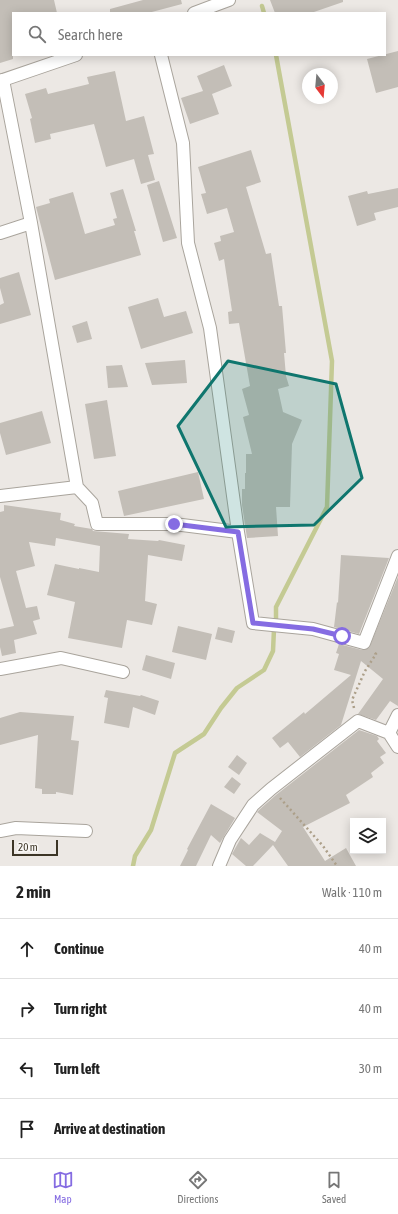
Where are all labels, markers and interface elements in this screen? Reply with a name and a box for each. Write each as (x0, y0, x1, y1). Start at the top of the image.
search box (12, 12, 386, 56)
icon: search (26, 23, 48, 45)
text: Search here (58, 26, 123, 43)
north arrow (302, 68, 338, 104)
route end (165, 515, 183, 533)
route start (333, 627, 351, 645)
map controls (350, 818, 386, 854)
button: layers (350, 818, 386, 854)
scale bar (12, 838, 58, 857)
text: 20 m (18, 841, 38, 853)
text: 2 min (16, 882, 51, 902)
text: Walk · 110 m (322, 885, 382, 900)
icon: ahead (16, 938, 38, 960)
text: Continue (54, 940, 104, 957)
text: 40 m (359, 941, 382, 956)
icon: right (16, 998, 38, 1020)
text: Turn right (54, 1000, 107, 1017)
text: 40 m (359, 1001, 382, 1016)
icon: left (16, 1058, 38, 1080)
text: Turn left (54, 1060, 100, 1077)
text: 30 m (359, 1061, 382, 1076)
icon: arrive (16, 1118, 38, 1140)
text: Arrive at destination (54, 1120, 165, 1137)
tab: Map (52, 1169, 74, 1205)
tab: Directions (177, 1169, 218, 1205)
tab: Saved (322, 1169, 346, 1205)

